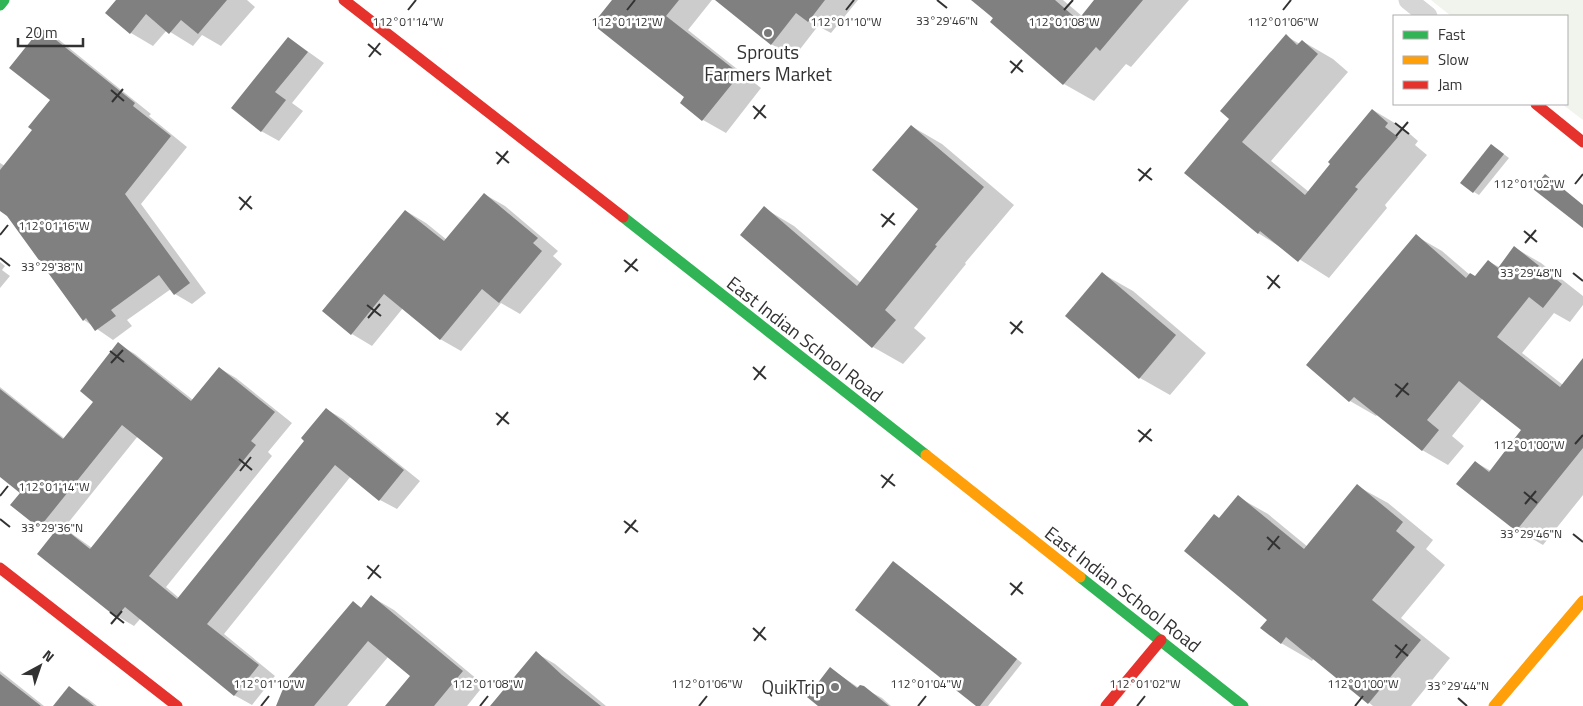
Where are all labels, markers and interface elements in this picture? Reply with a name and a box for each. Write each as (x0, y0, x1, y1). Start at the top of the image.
text: 33°29'46"N (916, 11, 978, 30)
text: 112°01'14"W (372, 12, 444, 31)
text: 112°01'12"W (591, 12, 663, 31)
text: 112°01'10"W (810, 12, 882, 31)
text: 112°01'08"W (1028, 12, 1100, 31)
text: 112°01'06"W (1247, 12, 1319, 31)
scale bar (18, 15, 82, 47)
legend (1393, 15, 1568, 105)
text: 20 m (25, 21, 58, 44)
text: Fast (1438, 23, 1466, 46)
marker: Sprouts Farmers Market (762, 27, 774, 39)
place label: Sprouts Farmers Market (704, 37, 832, 88)
text: Slow (1438, 48, 1469, 71)
text: Jam (1438, 73, 1462, 96)
text: 112°01'02"W (1493, 174, 1565, 193)
text: 112°01'16"W (18, 216, 90, 235)
text: 33°29'38"N (21, 257, 83, 276)
text: 33°29'48"N (1500, 263, 1562, 282)
street label: East Indian School Road (721, 268, 890, 409)
text: 112°01'00"W (1493, 435, 1565, 454)
text: 112°01'14"W (18, 477, 90, 496)
text: 33°29'36"N (21, 518, 83, 537)
street label: East Indian School Road (1039, 518, 1208, 659)
text: 33°29'46"N (1500, 524, 1562, 543)
north arrow (15, 641, 65, 691)
text: N (38, 644, 59, 667)
place label: QuikTrip (761, 672, 825, 701)
text: 112°01'10"W (233, 674, 305, 693)
text: 112°01'08"W (452, 674, 524, 693)
text: 112°01'06"W (671, 674, 743, 693)
text: 112°01'04"W (890, 674, 962, 693)
text: 112°01'02"W (1109, 674, 1181, 693)
text: 112°01'00"W (1327, 674, 1399, 693)
text: 33°29'44"N (1427, 676, 1489, 695)
marker: QuikTrip (829, 681, 841, 693)

